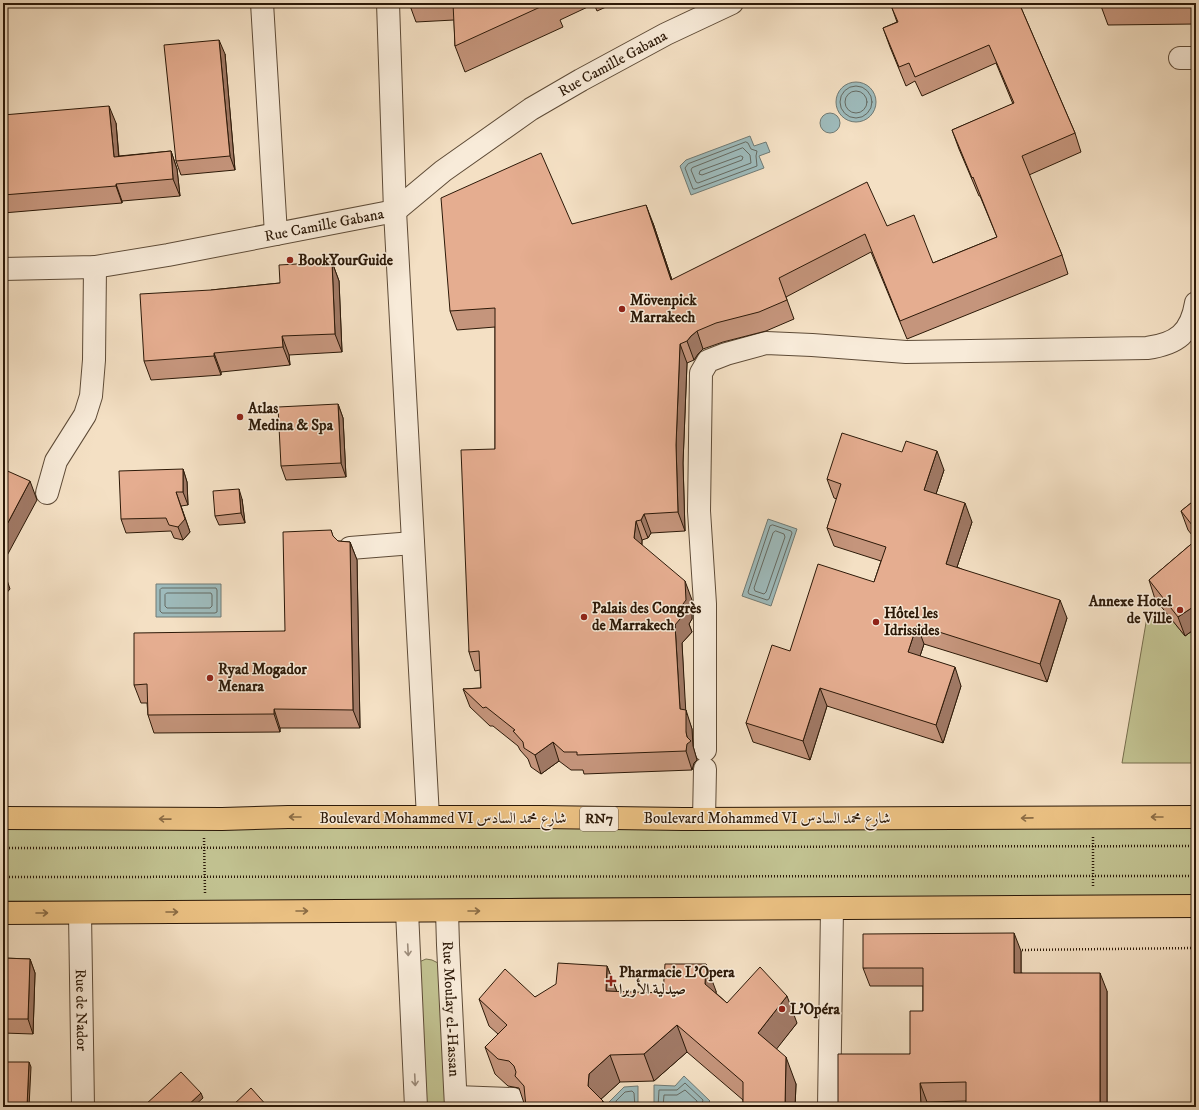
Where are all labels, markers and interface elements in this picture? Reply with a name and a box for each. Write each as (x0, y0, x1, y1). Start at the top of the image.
street label: Rue Camille Gabana (555, 25, 671, 101)
street label: Rue Camille Gabana (263, 204, 386, 246)
place label: BookYourGuide (298, 251, 394, 270)
marker: BookYourGuide (285, 255, 295, 265)
place label: Mövenpick Marrakech (630, 291, 697, 327)
marker: Mövenpick Marrakech (617, 304, 627, 314)
place label: Atlas Medina & Spa (247, 399, 334, 435)
marker: Atlas Medina & Spa (235, 412, 245, 422)
place label: Annexe Hotel de Ville (1088, 592, 1173, 628)
place label: Palais des Congrès de Marrakech (592, 599, 701, 635)
place label: Hôtel les Idrissides (884, 604, 940, 640)
marker: Annexe Hotel de Ville (1175, 605, 1185, 615)
marker: Palais des Congrès de Marrakech (579, 612, 589, 622)
marker: Hôtel les Idrissides (871, 617, 881, 627)
place label: Ryad Mogador Menara (218, 660, 307, 696)
marker: Ryad Mogador Menara (205, 673, 215, 683)
road number: RN7 (580, 807, 618, 831)
street label: Boulevard Mohammed VI شارع محمد السادس (319, 809, 567, 831)
street label: Boulevard Mohammed VI شارع محمد السادس (643, 809, 891, 831)
one-way arrow (289, 813, 302, 821)
one-way arrow (1151, 813, 1164, 821)
one-way arrow (1021, 814, 1034, 822)
one-way arrow (159, 815, 172, 823)
one-way arrow (295, 907, 308, 915)
one-way arrow (467, 907, 480, 915)
one-way arrow (165, 908, 178, 916)
one-way arrow (35, 909, 48, 917)
street label: Rue Moulay el-Hassan (438, 941, 464, 1077)
one-way arrow (405, 943, 412, 956)
place label: Pharmacie L'Opera صيدلية الأوبرا (619, 963, 735, 999)
street label: Rue de Nador (71, 969, 92, 1052)
marker: Pharmacie L'Opera صيدلية الأوبرا (606, 976, 616, 986)
place label: L'Opéra (790, 1000, 840, 1019)
marker: L'Opéra (777, 1004, 787, 1014)
one-way arrow (411, 1073, 418, 1086)

